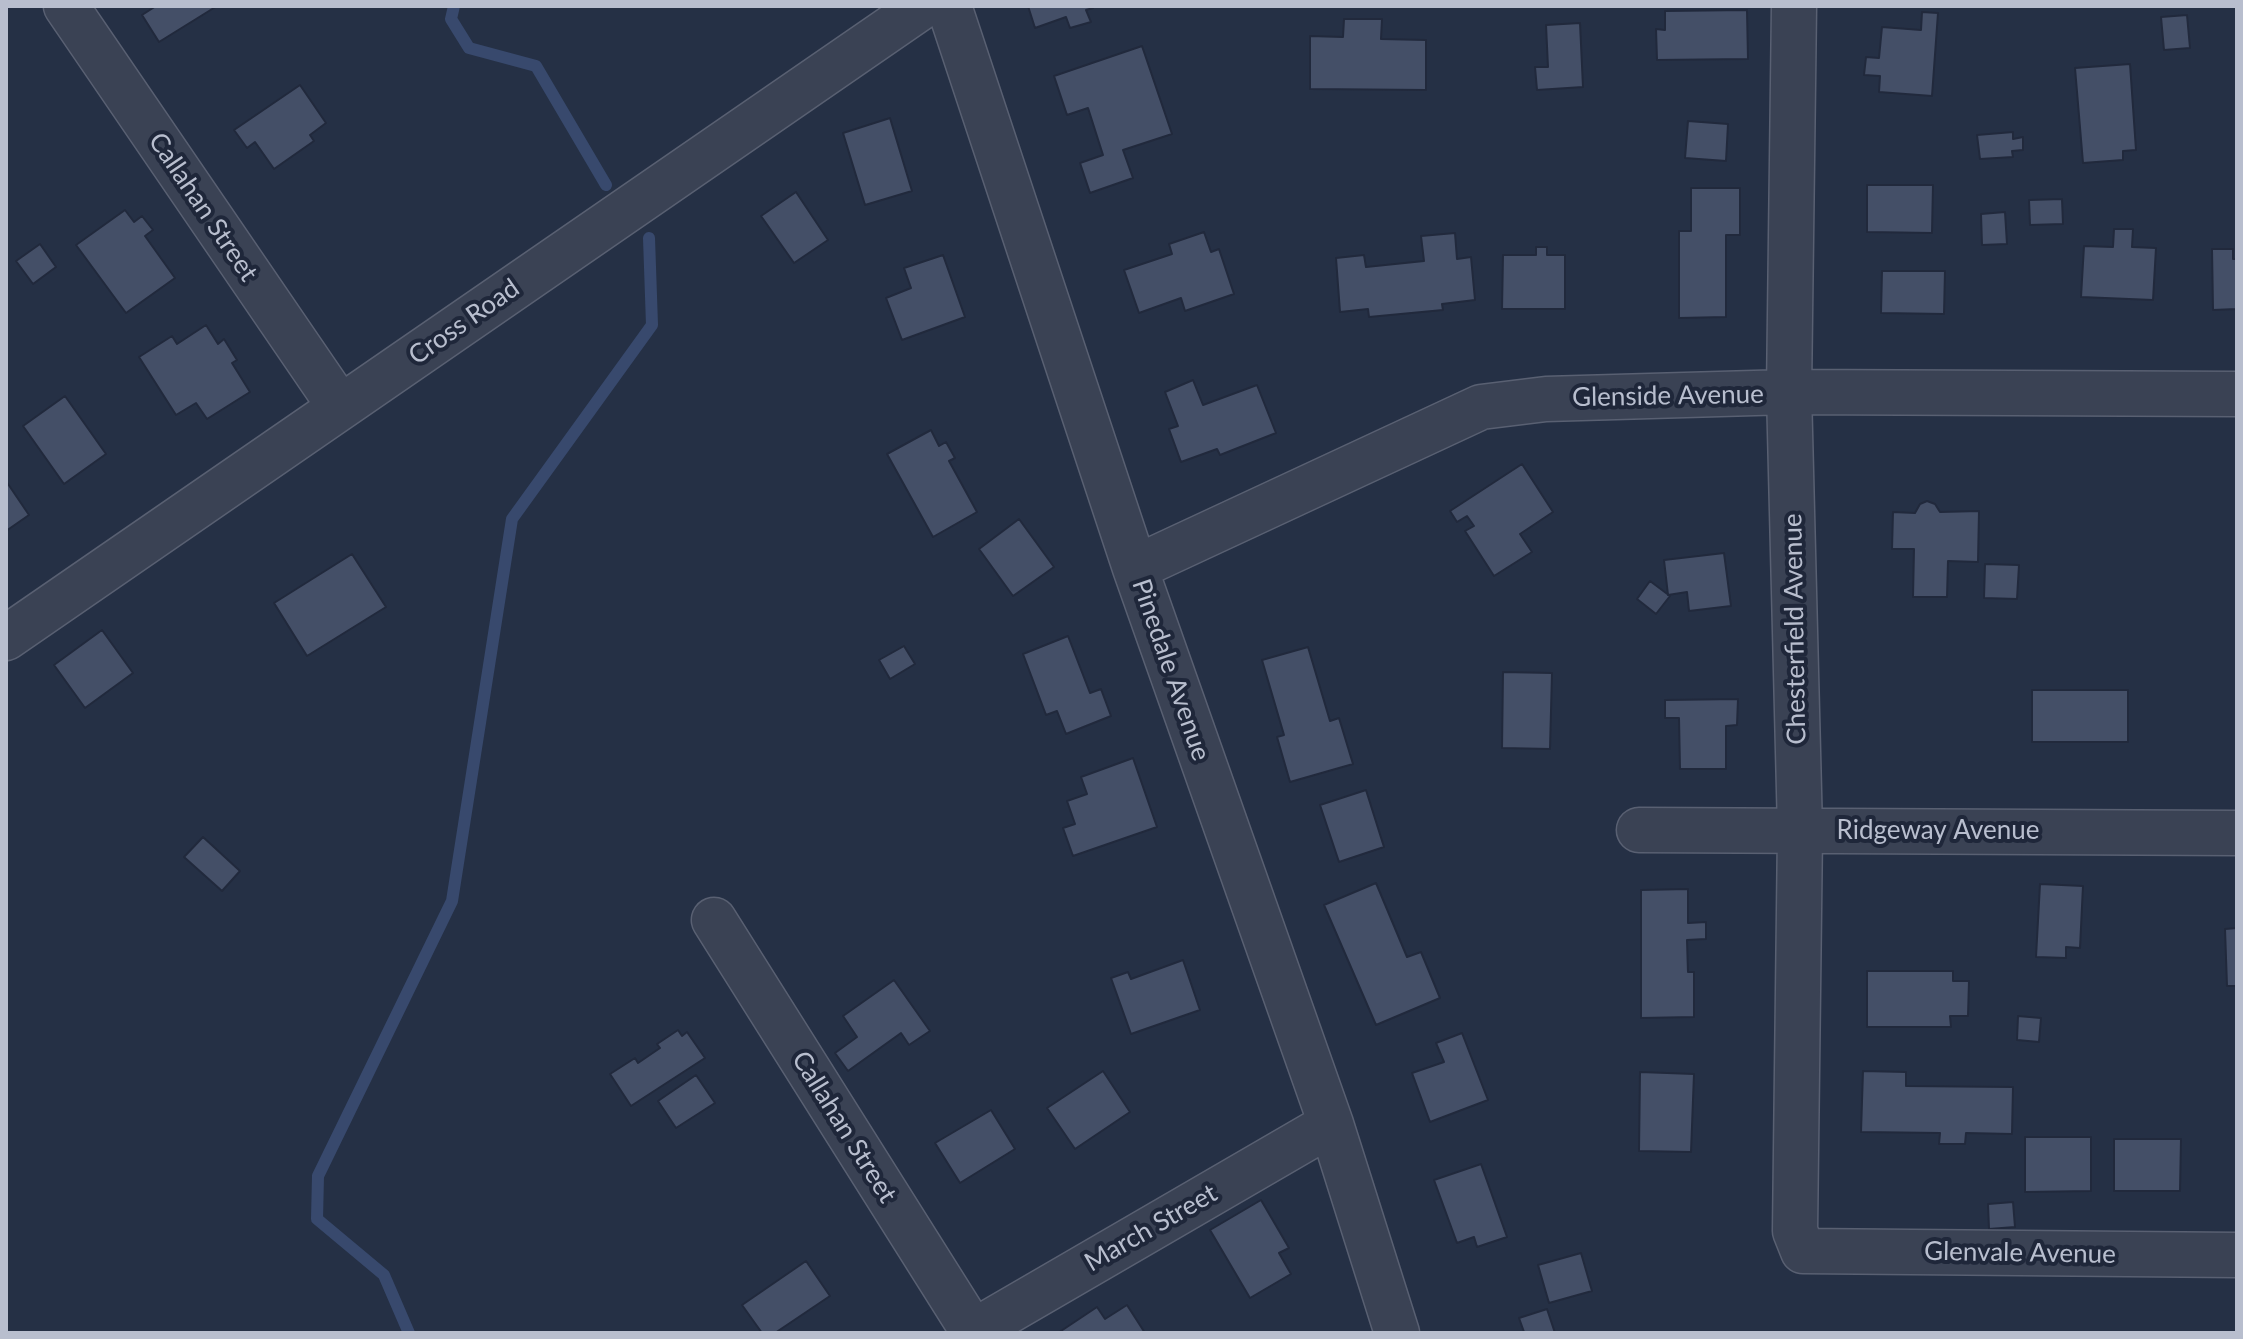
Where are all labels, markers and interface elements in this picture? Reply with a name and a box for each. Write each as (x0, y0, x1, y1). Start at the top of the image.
street label: Callahan Street (142, 127, 264, 287)
street label: Cross Road (403, 273, 525, 371)
street label: Glenside Avenue (1572, 379, 1764, 413)
street label: Chesterfield Avenue (1777, 513, 1813, 745)
street label: Pinedale Avenue (1125, 575, 1217, 765)
street label: Ridgeway Avenue (1837, 815, 2039, 847)
street label: Callahan Street (785, 1046, 903, 1208)
street label: March Street (1079, 1178, 1223, 1278)
street label: Glenvale Avenue (1924, 1236, 2116, 1270)

